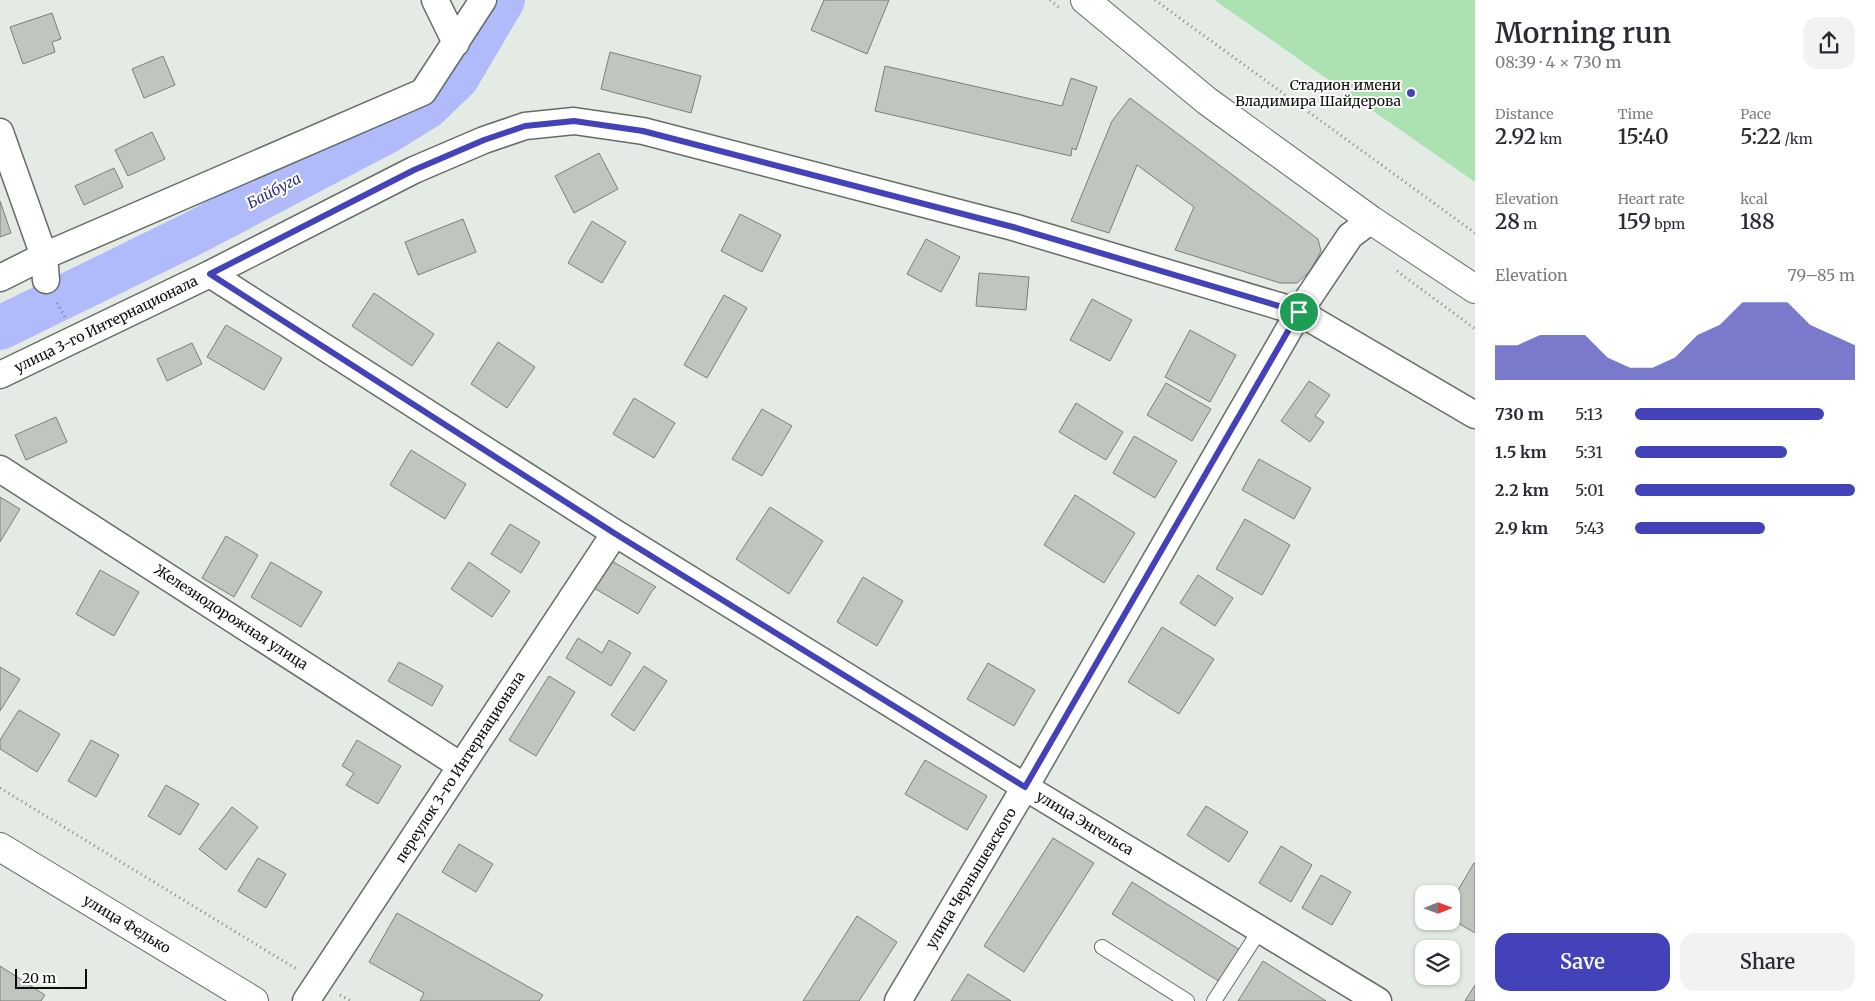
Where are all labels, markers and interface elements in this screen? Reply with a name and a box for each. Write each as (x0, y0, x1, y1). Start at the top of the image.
text: Morning run (1495, 15, 1671, 51)
button: share (1803, 17, 1855, 69)
text: 08:39 · 4 × 730 m (1495, 52, 1621, 72)
place label: Стадион имени Владимира Шайдерова (1235, 76, 1401, 110)
marker: Стадион имени Владимира Шайдерова (1405, 87, 1417, 99)
text: Distance (1495, 105, 1554, 123)
text: Time (1618, 105, 1653, 123)
text: Pace (1740, 105, 1771, 123)
text: 2.92 (1495, 123, 1536, 150)
text: 15:40 (1618, 123, 1669, 150)
text: 5:22 (1740, 123, 1781, 150)
text: km (1536, 130, 1562, 148)
text: /km (1781, 130, 1813, 148)
water label: Байбуга (244, 168, 304, 213)
text: Elevation (1495, 190, 1559, 208)
text: Heart rate (1618, 190, 1685, 208)
text: kcal (1740, 190, 1768, 208)
text: 28 (1495, 208, 1520, 235)
text: 159 (1618, 208, 1651, 235)
text: 188 (1740, 208, 1775, 235)
text: m (1520, 215, 1537, 233)
text: bpm (1651, 215, 1685, 233)
text: Elevation (1495, 265, 1568, 285)
text: 79–85 m (1788, 265, 1855, 285)
street label: улица 3-го Интернационала (11, 272, 201, 376)
pin (1278, 291, 1320, 333)
icon: arrive (1285, 298, 1313, 326)
text: 730 m (1495, 404, 1544, 424)
text: 5:13 (1575, 404, 1603, 424)
text: 1.5 km (1495, 442, 1547, 462)
text: 5:31 (1575, 442, 1603, 462)
text: 2.2 km (1495, 480, 1549, 500)
text: 5:01 (1575, 480, 1604, 500)
text: 2.9 km (1495, 518, 1548, 538)
text: 5:43 (1575, 518, 1604, 538)
street label: Железнодорожная улица (151, 560, 312, 674)
street label: переулок 3-го Интернационала (391, 668, 529, 866)
street label: улица Энгельса (1033, 787, 1137, 859)
street label: улица Чернышевского (922, 804, 1020, 952)
north arrow (1415, 885, 1460, 930)
map controls (1415, 885, 1460, 985)
street label: улица Федько (80, 891, 174, 957)
button: Save (1495, 933, 1670, 991)
button: Share (1680, 933, 1855, 991)
button: layers (1415, 940, 1460, 985)
scale bar (15, 966, 88, 989)
text: 20 m (22, 969, 56, 987)

